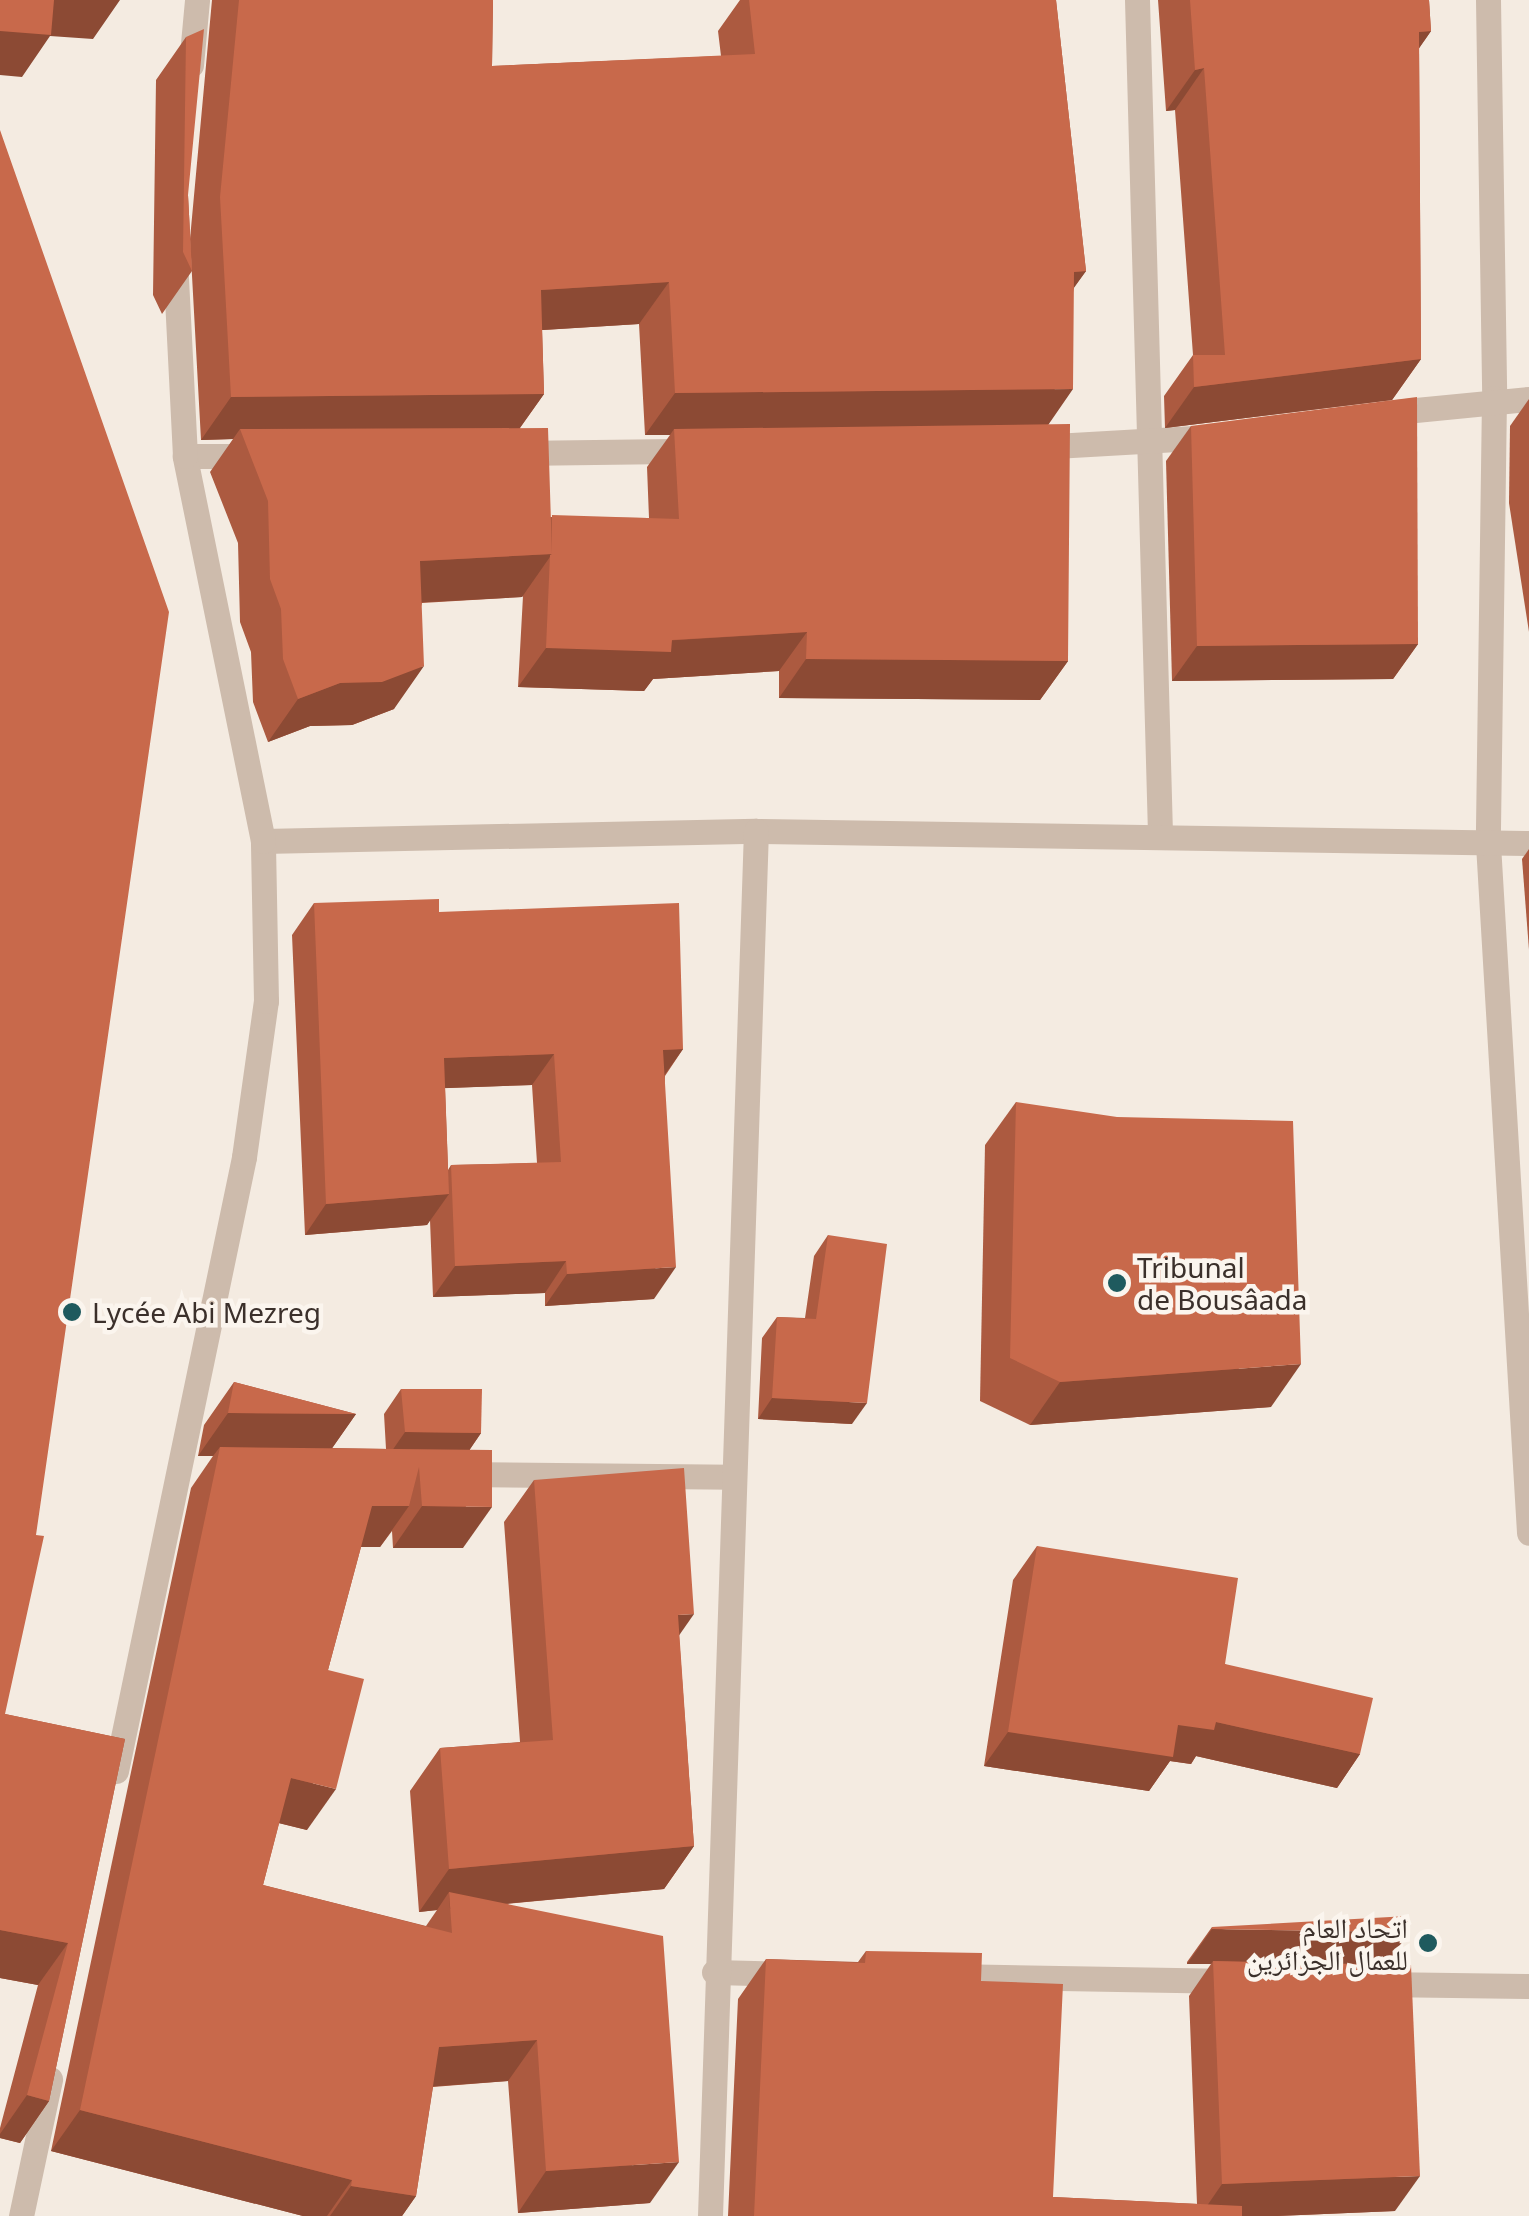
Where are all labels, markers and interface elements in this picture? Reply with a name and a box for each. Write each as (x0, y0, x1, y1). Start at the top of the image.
place label: Tribunal de Bousâada (1137, 1250, 1307, 1316)
marker: Tribunal de Bousâada (1106, 1272, 1128, 1294)
place label: Lycée Abi Mezreg (92, 1295, 321, 1329)
marker: Lycée Abi Mezreg (61, 1301, 83, 1323)
place label: اتحاد العام للعمال الجزائرين (1247, 1910, 1408, 1976)
marker: اتحاد العام للعمال الجزائرين (1417, 1932, 1439, 1954)

